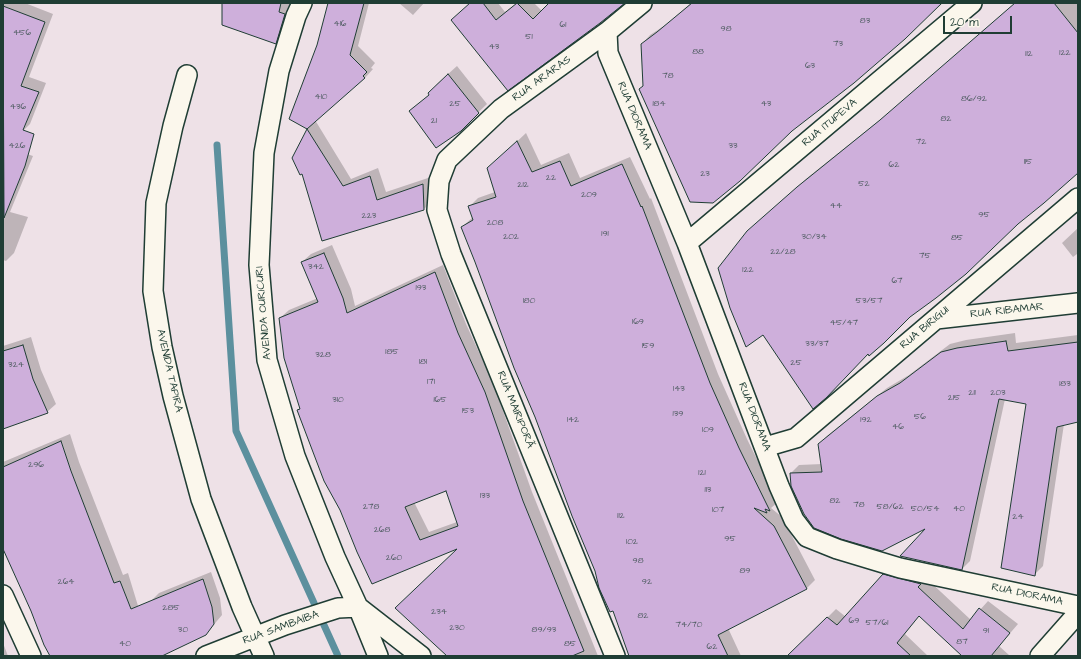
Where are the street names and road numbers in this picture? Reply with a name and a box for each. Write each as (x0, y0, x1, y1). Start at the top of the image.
street label: RUA ARARAS (510, 53, 574, 105)
street label: RUA DIORAMA (614, 80, 654, 152)
street label: RUA ITUPEVA (800, 96, 860, 150)
street label: AVENIDA OURICURI (253, 266, 275, 360)
street label: RUA RIBAMAR (970, 301, 1044, 321)
street label: RUA BIRIGUI (898, 304, 952, 352)
street label: AVENIDA TAPIRA (153, 328, 185, 414)
street label: RUA MAIRIPORÃ (494, 369, 536, 451)
street label: RUA DIORAMA (735, 381, 773, 453)
street label: RUA DIORAMA (990, 581, 1064, 609)
street label: RUA SAMBAÍBA (241, 608, 321, 648)

